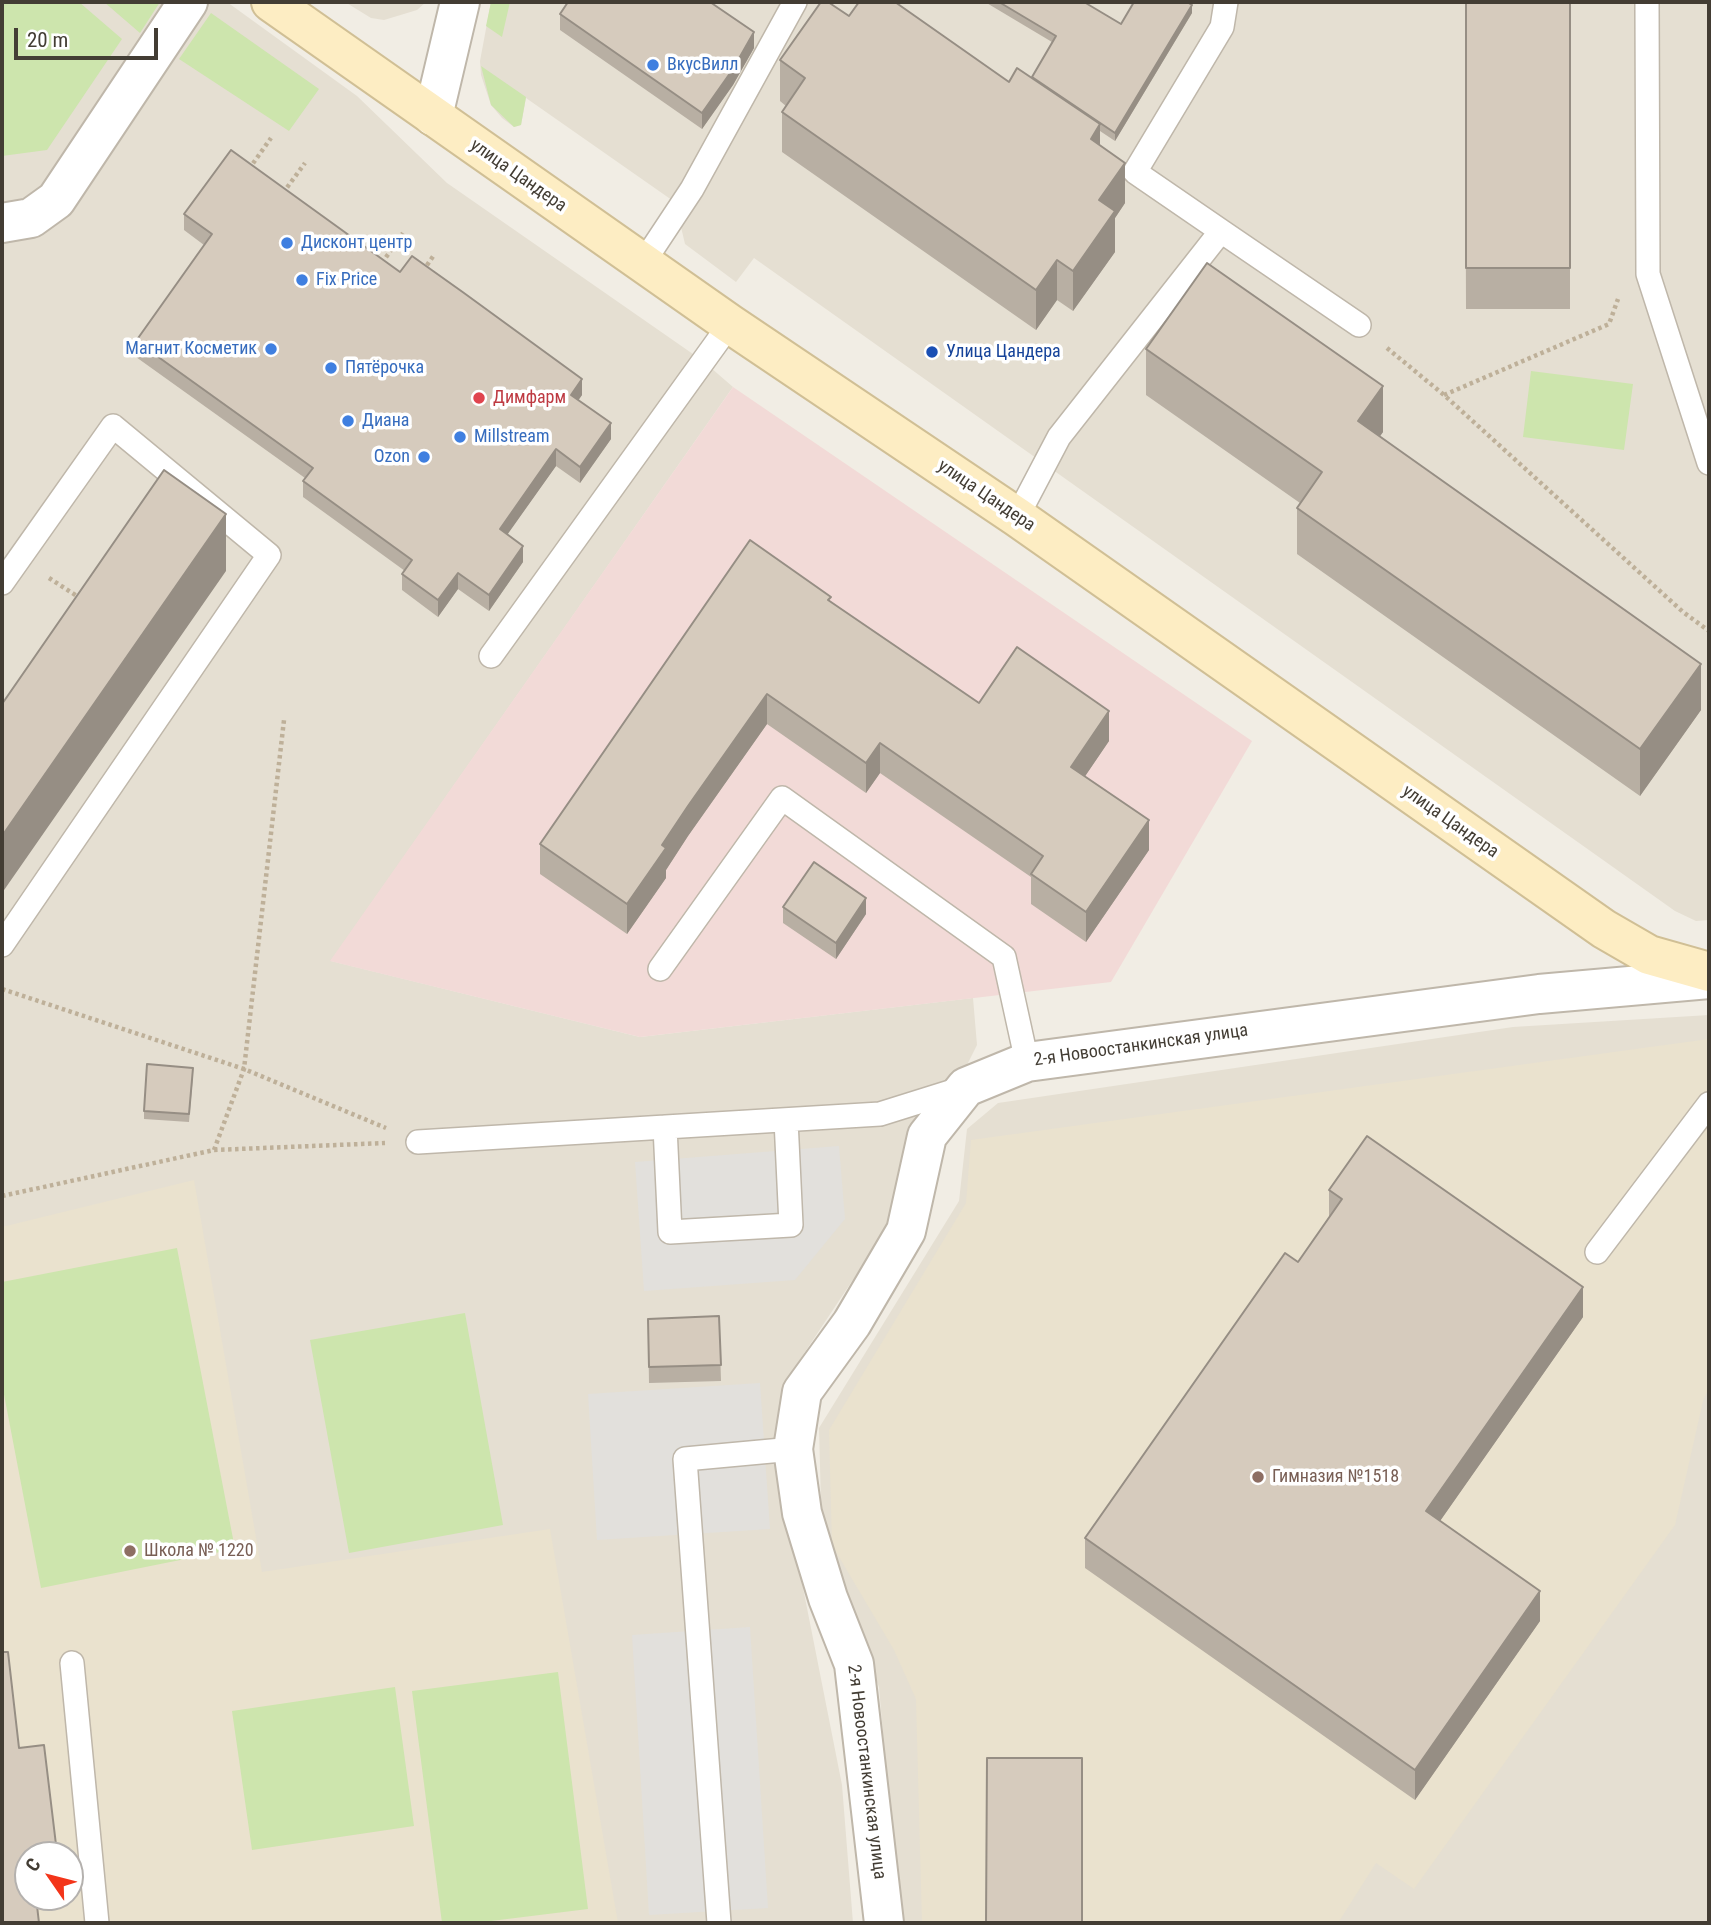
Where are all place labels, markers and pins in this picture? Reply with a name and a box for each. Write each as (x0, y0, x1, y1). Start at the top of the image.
place label: ВкусВилл (667, 54, 739, 76)
marker: ВкусВилл (645, 57, 661, 73)
place label: Дисконт центр (301, 232, 412, 254)
marker: Дисконт центр (279, 235, 295, 251)
place label: Fix Price (316, 269, 377, 291)
marker: Fix Price (294, 272, 310, 288)
place label: Магнит Косметик (125, 338, 257, 360)
marker: Магнит Косметик (263, 341, 279, 357)
place label: Улица Цандера (946, 341, 1061, 363)
marker: Улица Цандера (924, 344, 940, 360)
place label: Пятёрочка (345, 357, 424, 379)
marker: Пятёрочка (323, 360, 339, 376)
place label: Димфарм (493, 387, 566, 409)
marker: Димфарм (471, 390, 487, 406)
place label: Диана (362, 410, 409, 432)
marker: Диана (340, 413, 356, 429)
place label: Millstream (474, 426, 549, 448)
marker: Millstream (452, 429, 468, 445)
place label: Ozon (374, 446, 410, 468)
marker: Ozon (416, 449, 432, 465)
place label: Гимназия №1518 (1272, 1466, 1399, 1488)
marker: Гимназия №1518 (1250, 1469, 1266, 1485)
place label: Школа № 1220 (144, 1540, 254, 1562)
marker: Школа № 1220 (122, 1543, 138, 1559)

